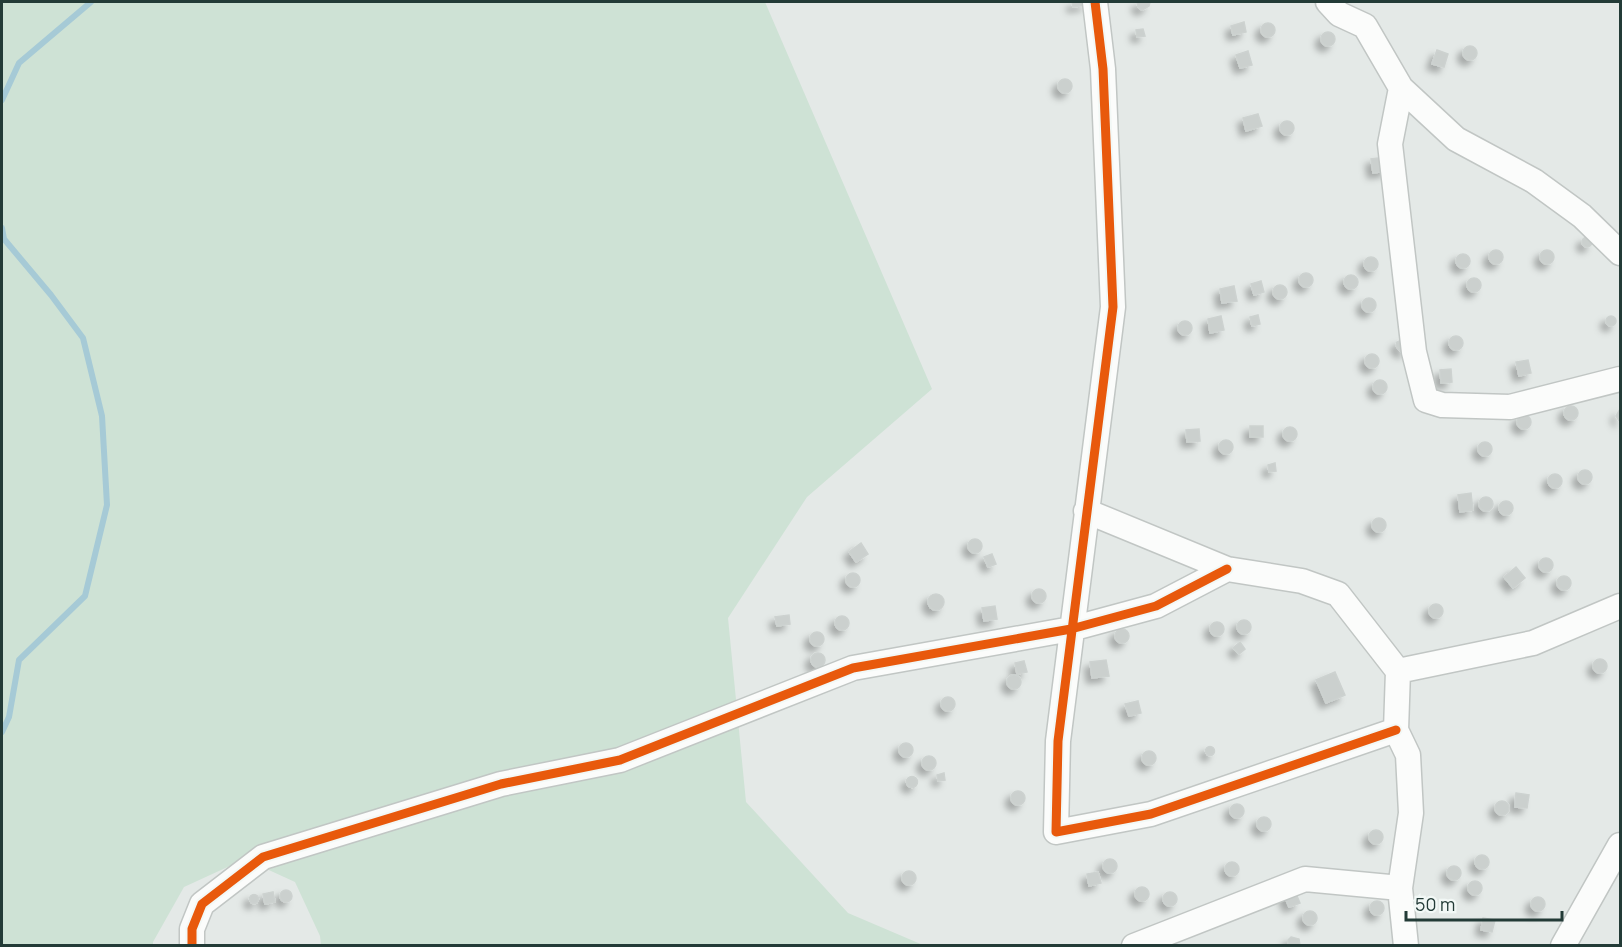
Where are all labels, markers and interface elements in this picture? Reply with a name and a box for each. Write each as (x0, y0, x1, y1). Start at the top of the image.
scale bar (1406, 884, 1562, 922)
text: 50 m (1415, 892, 1455, 916)

